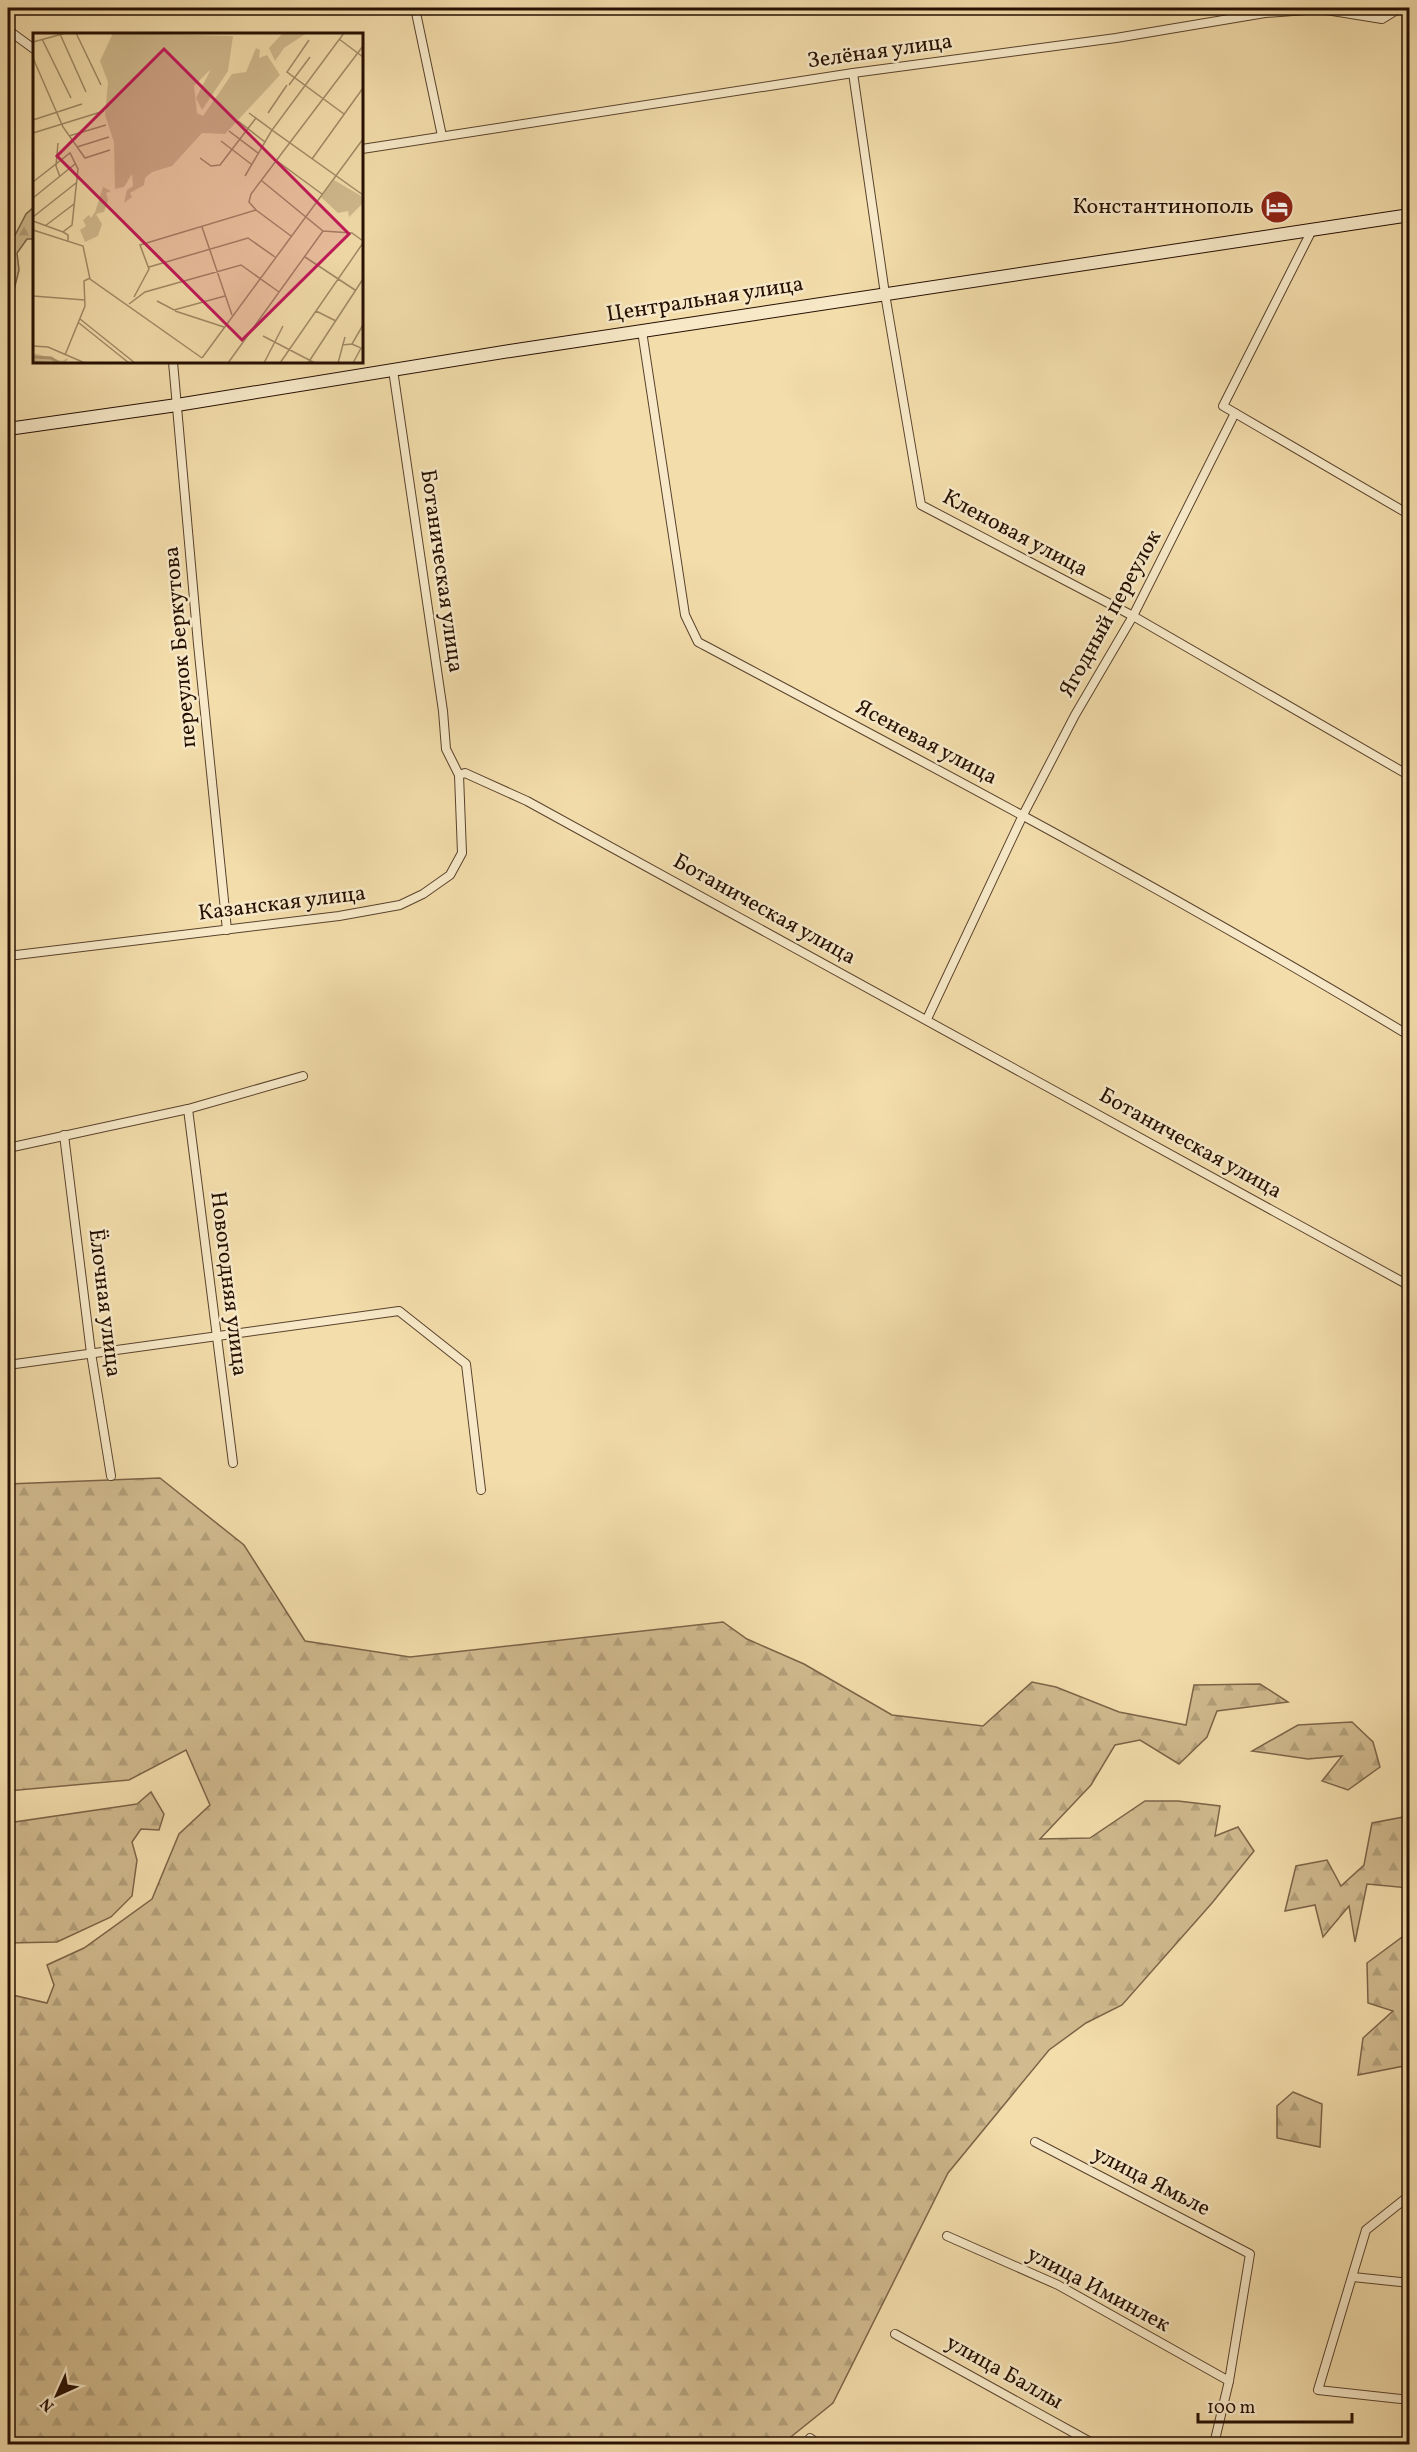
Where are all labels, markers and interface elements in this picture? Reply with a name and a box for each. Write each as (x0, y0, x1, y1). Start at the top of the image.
street label: Зелёная улица (805, 26, 955, 78)
inset map (33, 33, 363, 363)
hotel icon: Константинополь (1259, 189, 1295, 225)
place label: Константинополь (1072, 192, 1254, 223)
street label: Центральная улица (604, 269, 806, 331)
street label: Ботаническая улица (411, 467, 471, 675)
street label: Кленовая улица (937, 483, 1093, 586)
street label: Ягодный переулок (1052, 524, 1170, 703)
street label: переулок Беркутова (157, 545, 205, 749)
street label: Ясеневая улица (849, 693, 1003, 794)
street label: Ботаническая улица (667, 847, 861, 973)
street label: Казанская улица (196, 878, 368, 930)
street label: Ботаническая улица (1093, 1081, 1287, 1207)
street label: Новогодняя улица (201, 1190, 255, 1378)
street label: Ёлочная улица (80, 1227, 129, 1379)
street label: улица Ямьле (1087, 2139, 1215, 2225)
street label: улица Иминлек (1021, 2239, 1175, 2341)
street label: улица Баллы (940, 2328, 1068, 2418)
north arrow (27, 2365, 87, 2425)
scale bar (1198, 2386, 1352, 2424)
text: N (36, 2392, 60, 2416)
text: 100 m (1207, 2396, 1256, 2421)

